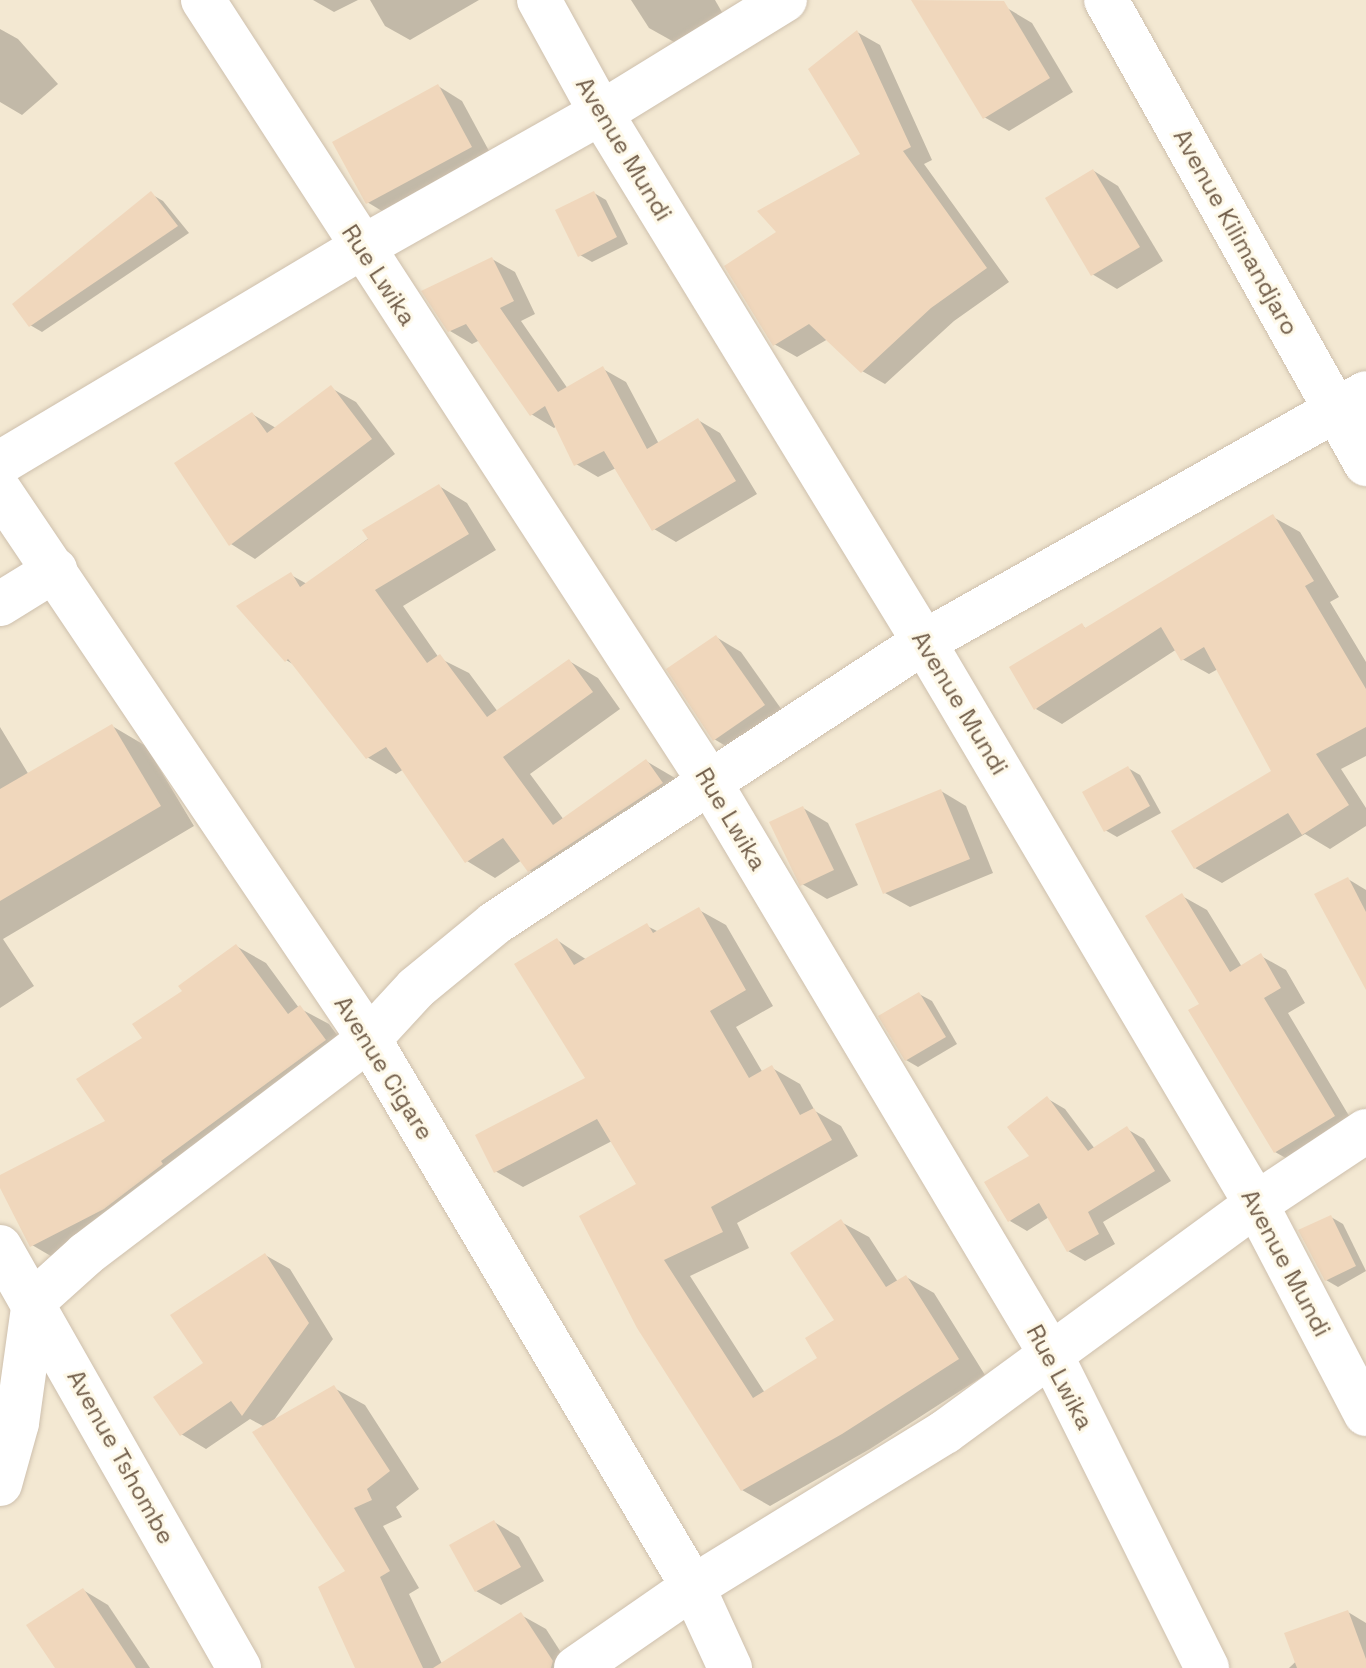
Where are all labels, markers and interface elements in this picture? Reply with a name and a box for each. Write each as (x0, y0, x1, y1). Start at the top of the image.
street label: Avenue Mundi (570, 72, 678, 226)
street label: Avenue Kilimandjaro (1167, 124, 1305, 340)
street label: Rue Lwika (336, 219, 422, 331)
street label: Avenue Mundi (906, 626, 1014, 780)
street label: Rue Lwika (689, 762, 773, 876)
street label: Avenue Cigare (328, 991, 440, 1145)
street label: Avenue Mundi (1235, 1185, 1337, 1341)
street label: Rue Lwika (1020, 1320, 1100, 1434)
street label: Avenue Tshombe (61, 1365, 181, 1549)

